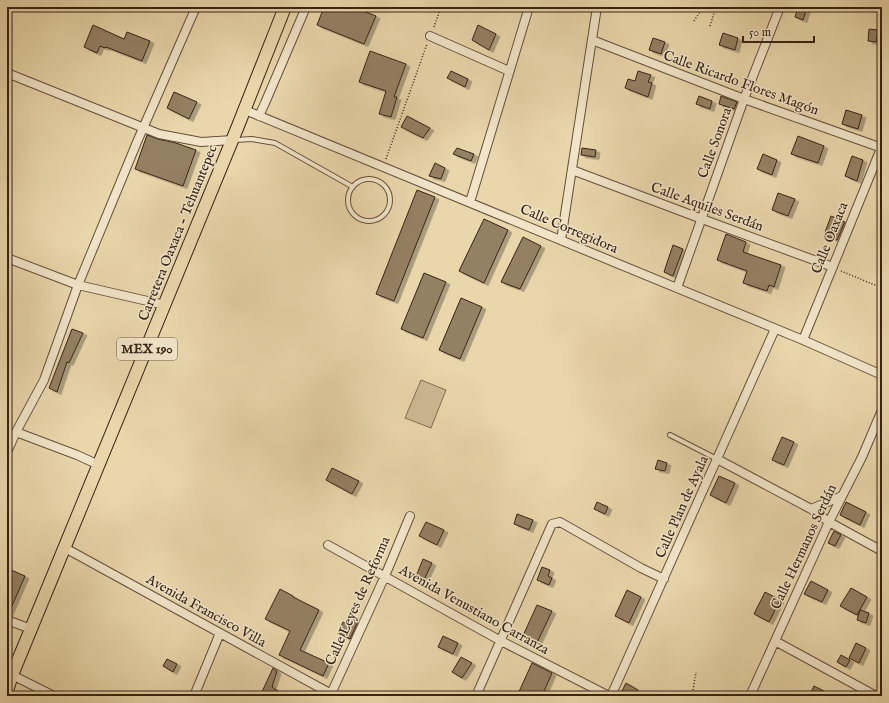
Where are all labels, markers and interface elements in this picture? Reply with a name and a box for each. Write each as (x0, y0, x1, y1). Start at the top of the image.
scale bar (743, 18, 814, 44)
text: 50 m (749, 25, 771, 40)
street label: Calle Ricardo Flores Magón (661, 46, 822, 120)
street label: Calle Sonora (694, 104, 736, 181)
street label: Carretera Oaxaca - Tehuantepec (134, 142, 222, 324)
street label: Calle Aquiles Serdán (648, 178, 766, 236)
street label: Calle Oaxaca (807, 199, 853, 276)
street label: Calle Corregidora (517, 200, 622, 258)
road number: MEX 190 (117, 338, 177, 360)
street label: Calle Plan de Ayala (651, 452, 713, 561)
street label: Calle Hermanos Serdán (767, 481, 841, 612)
street label: Calle Leyes de Reforma (321, 533, 395, 668)
street label: Avenida Venustiano Carranza (395, 561, 553, 659)
street label: Avenida Francisco Villa (142, 570, 270, 652)

